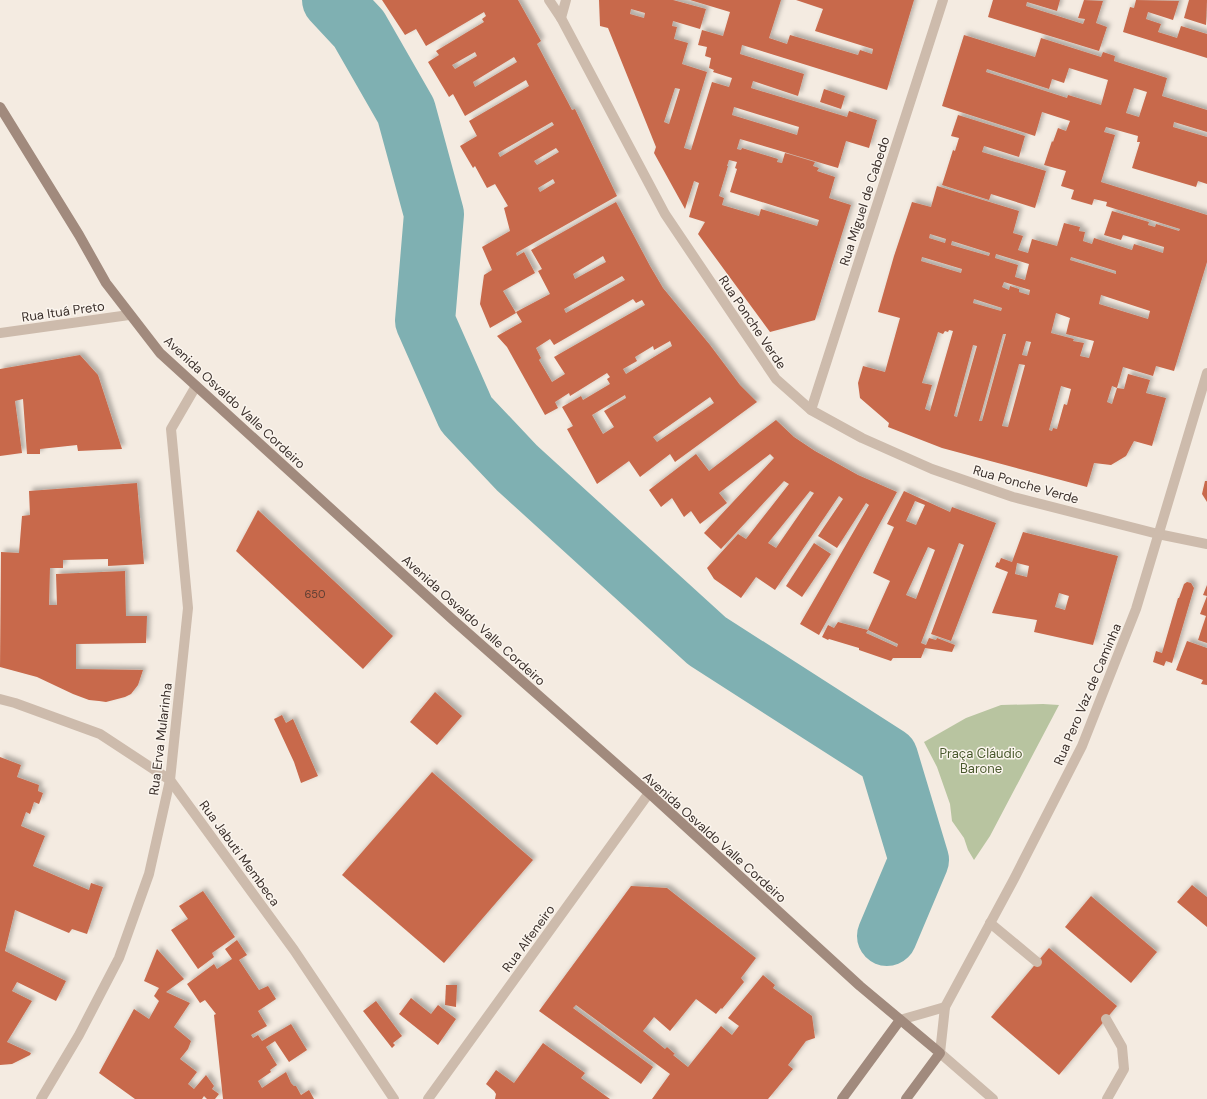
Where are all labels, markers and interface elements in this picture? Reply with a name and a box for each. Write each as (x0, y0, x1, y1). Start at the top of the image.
street label: Rua Miguel de Cabedo (836, 134, 894, 268)
street label: Rua Ponche Verde (715, 272, 790, 372)
street label: Rua Ituá Preto (20, 297, 106, 326)
street label: Avenida Osvaldo Valle Cordeiro (160, 332, 309, 473)
street label: Rua Ponche Verde (971, 461, 1081, 508)
street label: Avenida Osvaldo Valle Cordeiro (398, 551, 549, 690)
house number: 650 (305, 587, 325, 601)
street label: Rua Pero Vaz de Caminha (1050, 621, 1125, 768)
street label: Rua Erva Mularinha (145, 682, 176, 796)
park label: Praça Cláudio Barone (939, 745, 1023, 777)
street label: Avenida Osvaldo Valle Cordeiro (639, 768, 790, 907)
street label: Rua Jabuti Membeca (196, 797, 284, 909)
street label: Rua Alfeneiro (498, 901, 559, 975)

